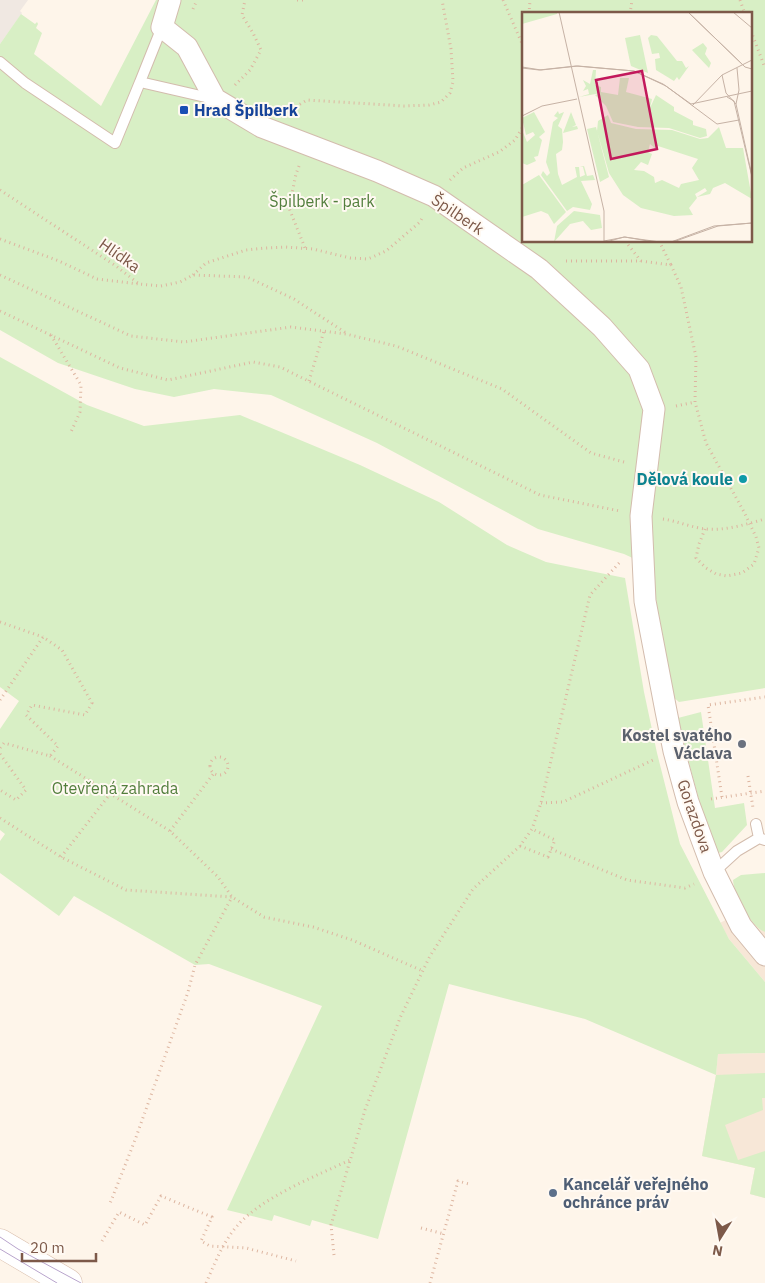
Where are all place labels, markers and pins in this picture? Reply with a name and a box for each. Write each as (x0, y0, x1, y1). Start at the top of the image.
place label: Hrad Špilberk (194, 99, 299, 120)
marker: Hrad Špilberk (178, 104, 190, 116)
place label: Dělová koule (637, 469, 733, 489)
marker: Dělová koule (737, 473, 749, 485)
place label: Kostel svatého Václava (622, 725, 732, 763)
marker: Kostel svatého Václava (736, 738, 748, 750)
place label: Kancelář veřejného ochránce práv (563, 1174, 709, 1212)
marker: Kancelář veřejného ochránce práv (547, 1187, 559, 1199)

